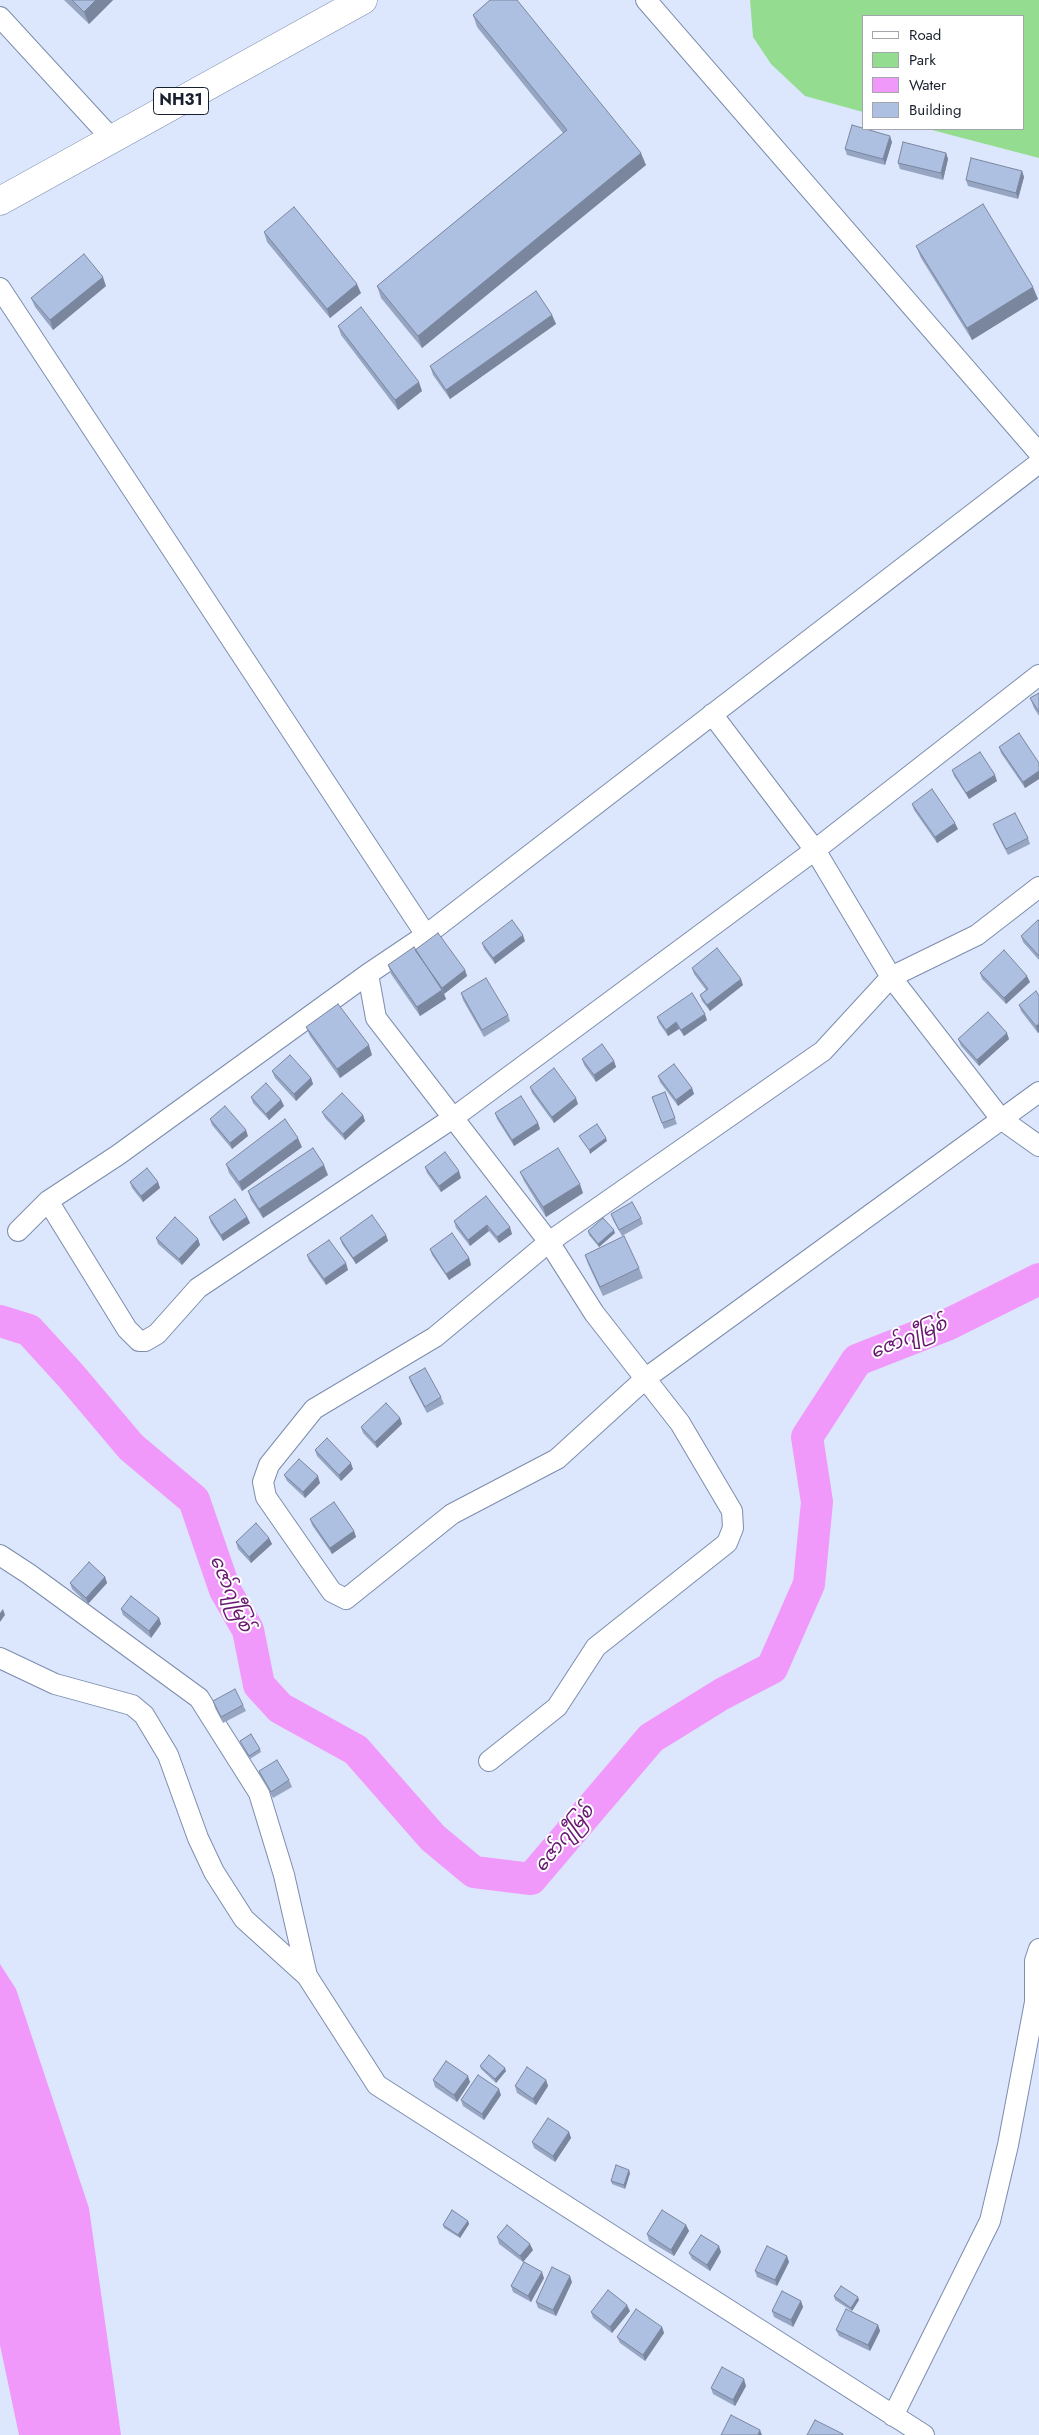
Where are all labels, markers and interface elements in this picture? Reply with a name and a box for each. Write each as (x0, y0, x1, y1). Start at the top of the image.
legend (862, 15, 1024, 130)
text: Road (909, 24, 941, 46)
text: Park (909, 49, 936, 71)
text: Water (909, 74, 946, 96)
road number: NH31 (154, 88, 208, 114)
text: Building (909, 99, 961, 121)
water label: ဇော်ဂျီမြစ် (867, 1313, 951, 1365)
water label: ဇော်ဂျီမြစ် (204, 1552, 256, 1636)
water label: ဇော်ဂျီမြစ် (530, 1801, 600, 1877)

